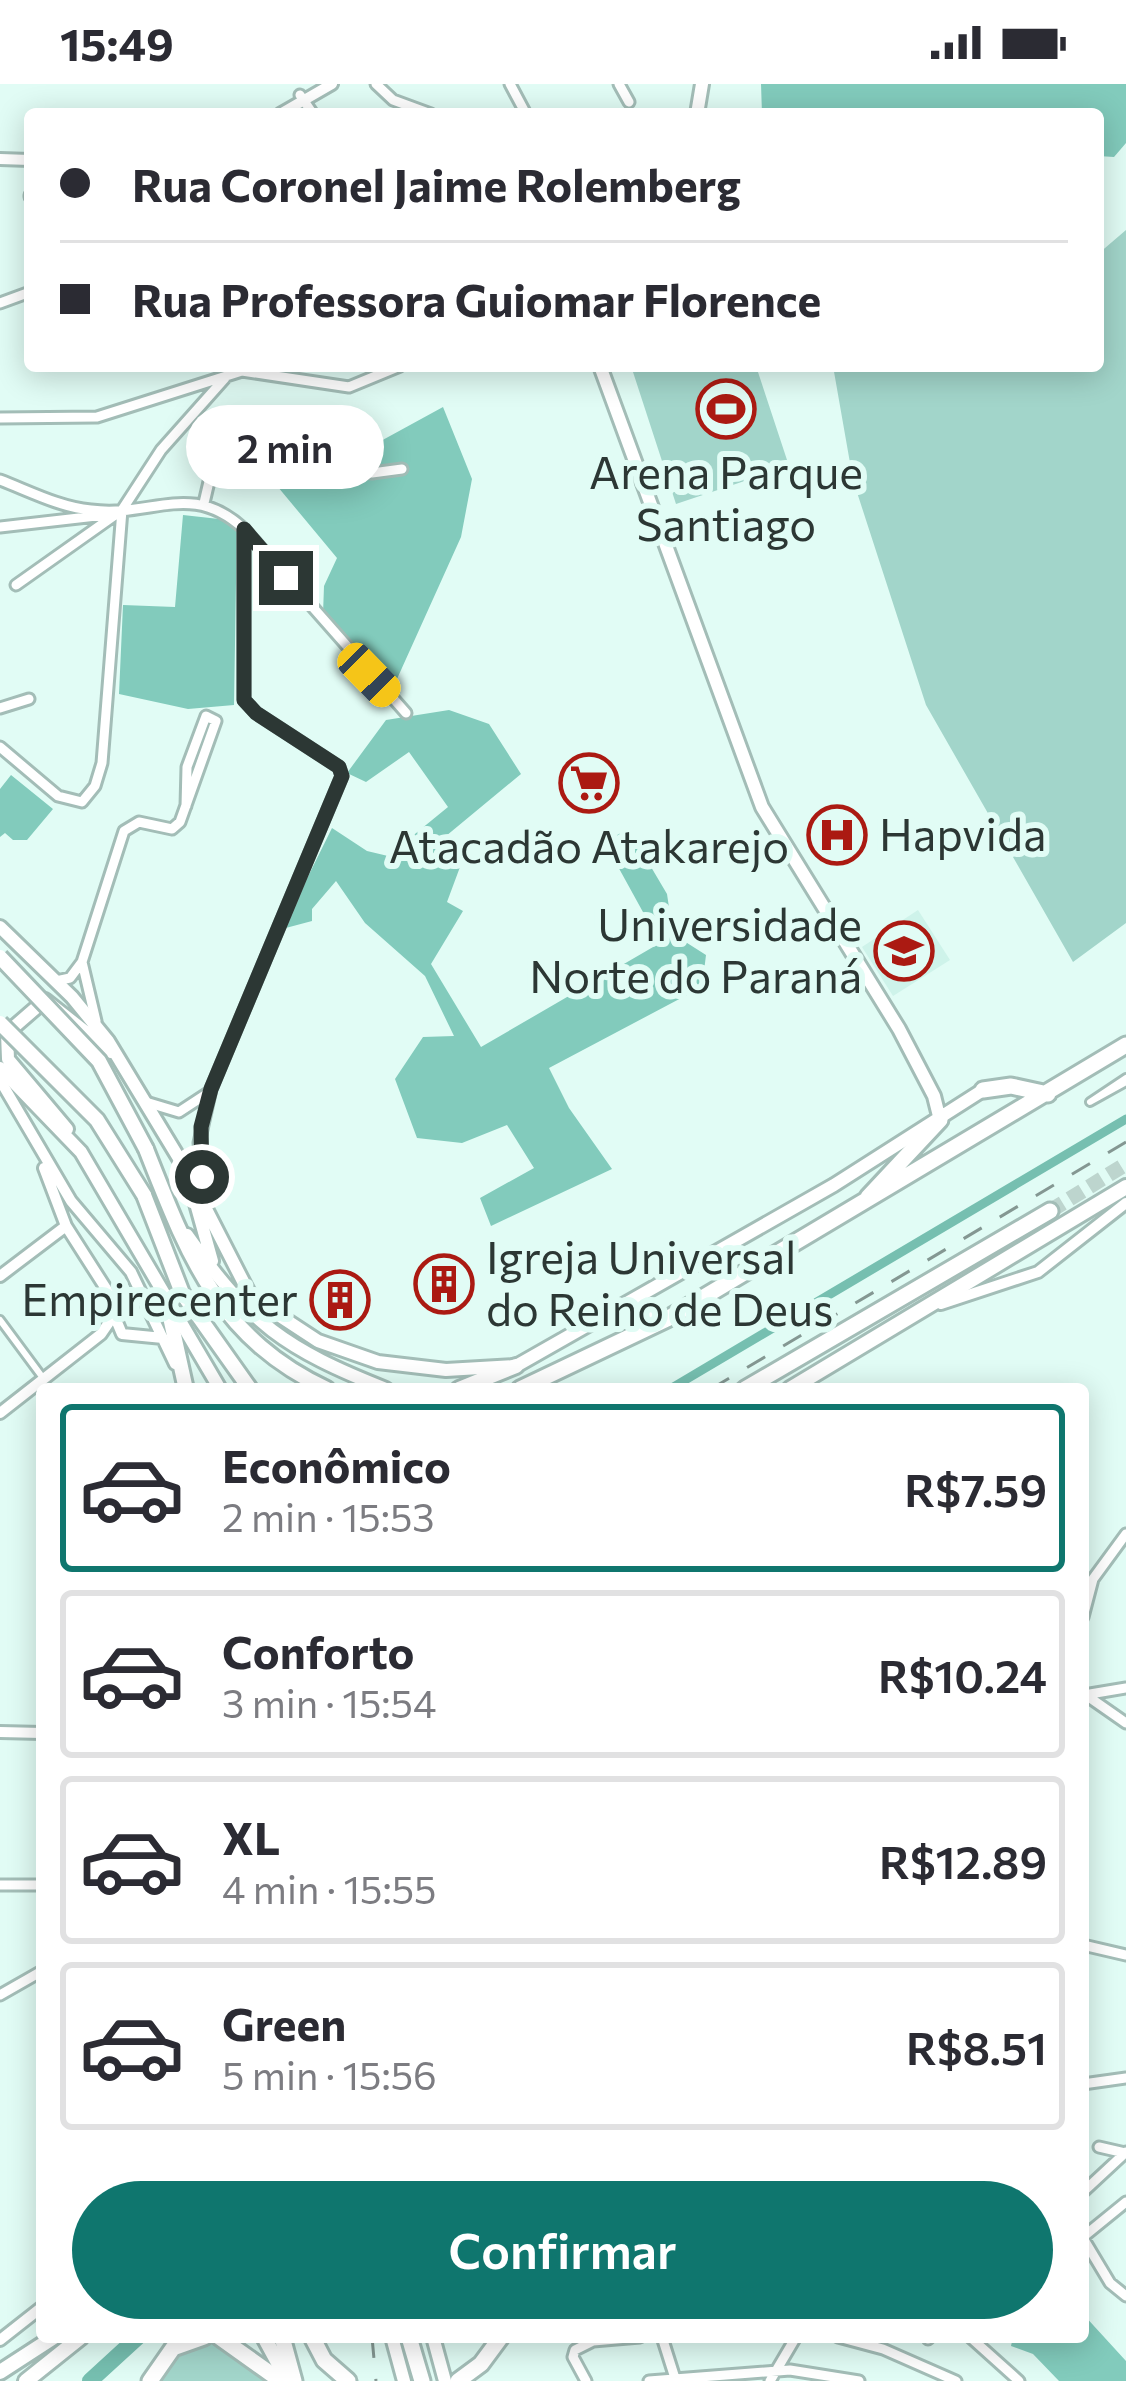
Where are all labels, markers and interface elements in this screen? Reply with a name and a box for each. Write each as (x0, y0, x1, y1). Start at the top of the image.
text: 15:49 (60, 15, 174, 70)
text: Rua Coronel Jaime Rolemberg (132, 156, 741, 211)
text: Rua Professora Guiomar Florence (132, 271, 821, 326)
sports icon: Arena Parque Santiago (695, 378, 757, 440)
callout: 2 min (187, 404, 385, 488)
text: 2 min (237, 423, 333, 471)
place label: Arena Parque Santiago (589, 443, 863, 550)
route end (259, 551, 313, 605)
car (331, 637, 407, 713)
supermarket icon: Atacadão Atakarejo (558, 752, 620, 814)
hospital icon: Hapvida (806, 804, 868, 866)
place label: Hapvida (879, 805, 1046, 860)
place label: Atacadão Atakarejo (389, 817, 789, 872)
place label: Universidade Norte do Paraná (529, 895, 862, 1002)
school or university icon: Universidade Norte do Paraná (873, 920, 935, 982)
route start (175, 1150, 229, 1204)
place label: Igreja Universal do Reino de Deus (486, 1228, 834, 1335)
building icon: Igreja Universal do Reino de Deus (413, 1253, 475, 1315)
building icon: Empirecenter (309, 1269, 371, 1331)
place label: Empirecenter (21, 1270, 298, 1325)
icon: car (78, 1434, 186, 1542)
text: Econômico (222, 1437, 451, 1492)
text: R$7.59 (904, 1461, 1047, 1516)
text: 2 min · 15:53 (222, 1492, 435, 1540)
icon: car (78, 1620, 186, 1728)
text: Conforto (222, 1623, 415, 1678)
text: R$10.24 (878, 1647, 1047, 1702)
text: 3 min · 15:54 (222, 1678, 436, 1726)
icon: car (78, 1806, 186, 1914)
text: XL (222, 1809, 280, 1864)
text: R$12.89 (879, 1833, 1047, 1888)
text: 4 min · 15:55 (222, 1864, 437, 1912)
icon: car (78, 1992, 186, 2100)
text: Green (222, 1995, 346, 2050)
text: R$8.51 (906, 2019, 1047, 2074)
text: 5 min · 15:56 (222, 2050, 437, 2098)
button: Confirmar (72, 2181, 1053, 2319)

